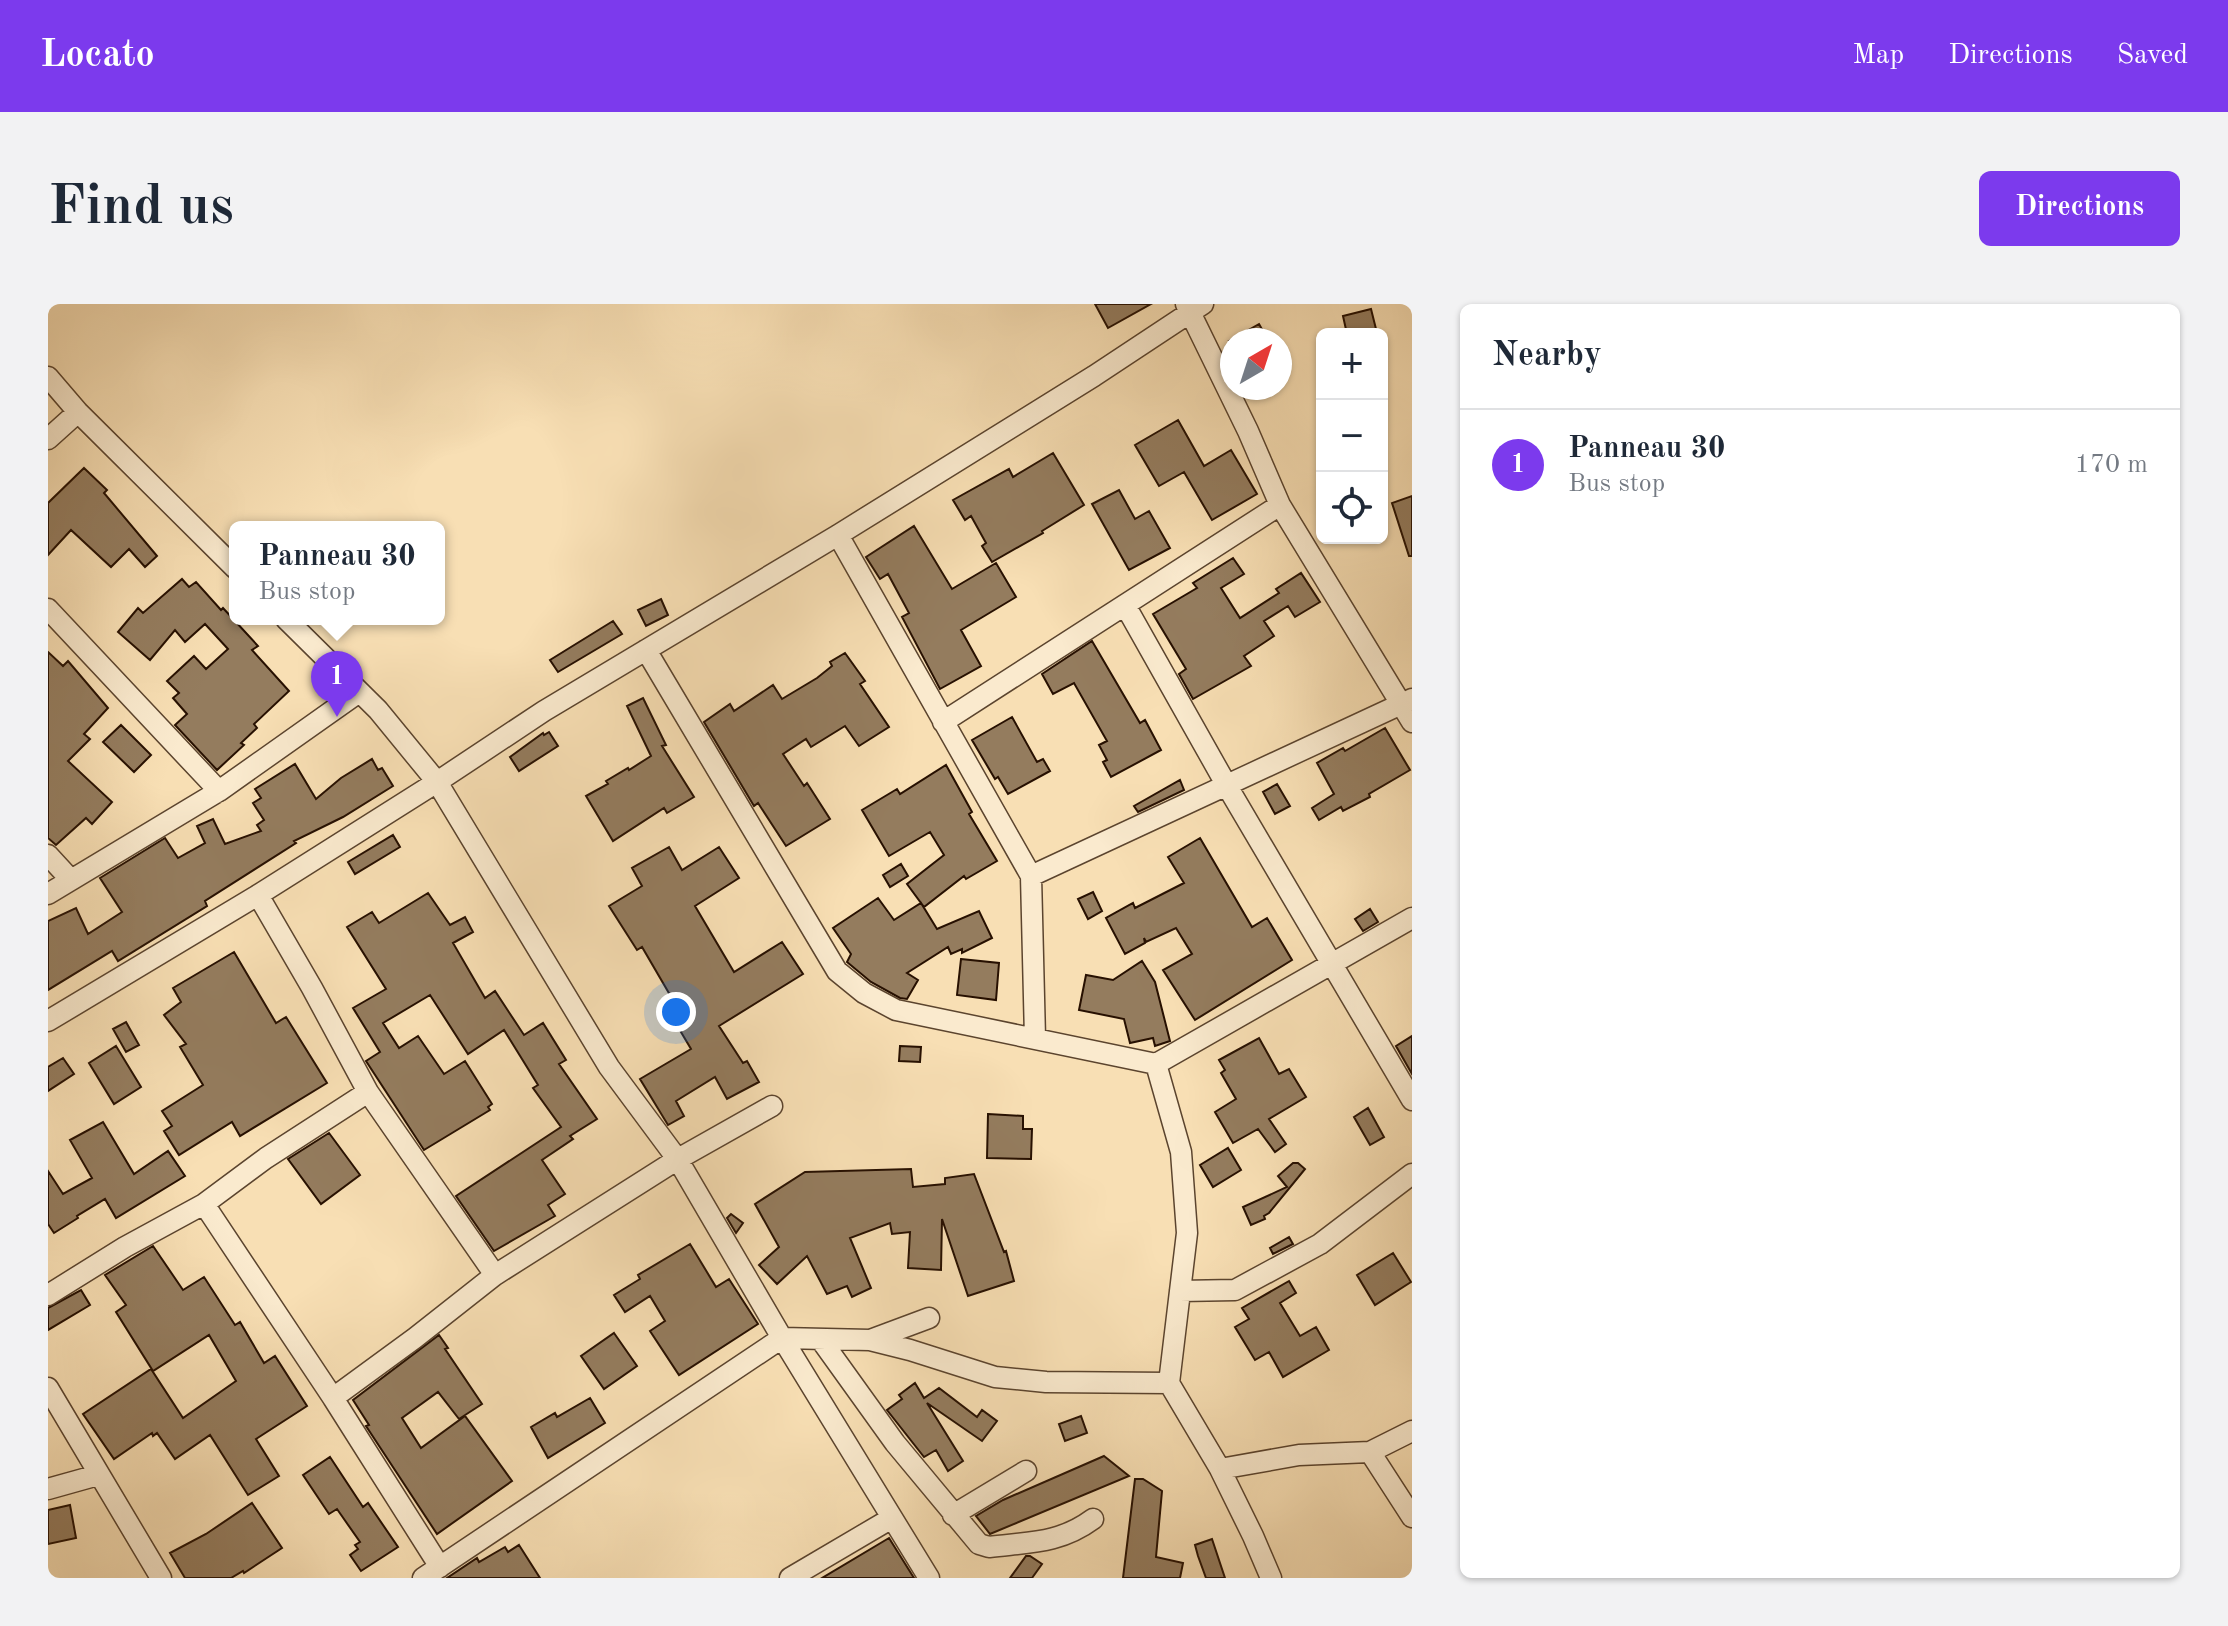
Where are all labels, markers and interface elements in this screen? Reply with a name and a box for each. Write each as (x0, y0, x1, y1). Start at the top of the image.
text: Locato (40, 37, 155, 75)
text: Map (1852, 42, 1904, 70)
text: Directions (1948, 42, 2073, 70)
text: Saved (2117, 42, 2188, 70)
button: Directions (1979, 171, 2180, 246)
text: Find us (48, 180, 234, 236)
north arrow (1220, 328, 1292, 400)
map controls (1316, 328, 1388, 544)
button: + (1316, 328, 1388, 400)
text: Nearby (1492, 339, 1602, 373)
button: − (1316, 400, 1388, 472)
text: Panneau 30 (1568, 434, 1725, 464)
text: 1 (1510, 452, 1526, 478)
text: 170 m (2075, 452, 2148, 478)
text: Bus stop (1568, 471, 1665, 497)
button: locate (1316, 472, 1388, 544)
popup (229, 521, 445, 625)
text: Panneau 30 (258, 542, 416, 572)
text: Bus stop (258, 579, 355, 605)
pin: 1 (311, 651, 363, 717)
your location (656, 992, 696, 1032)

